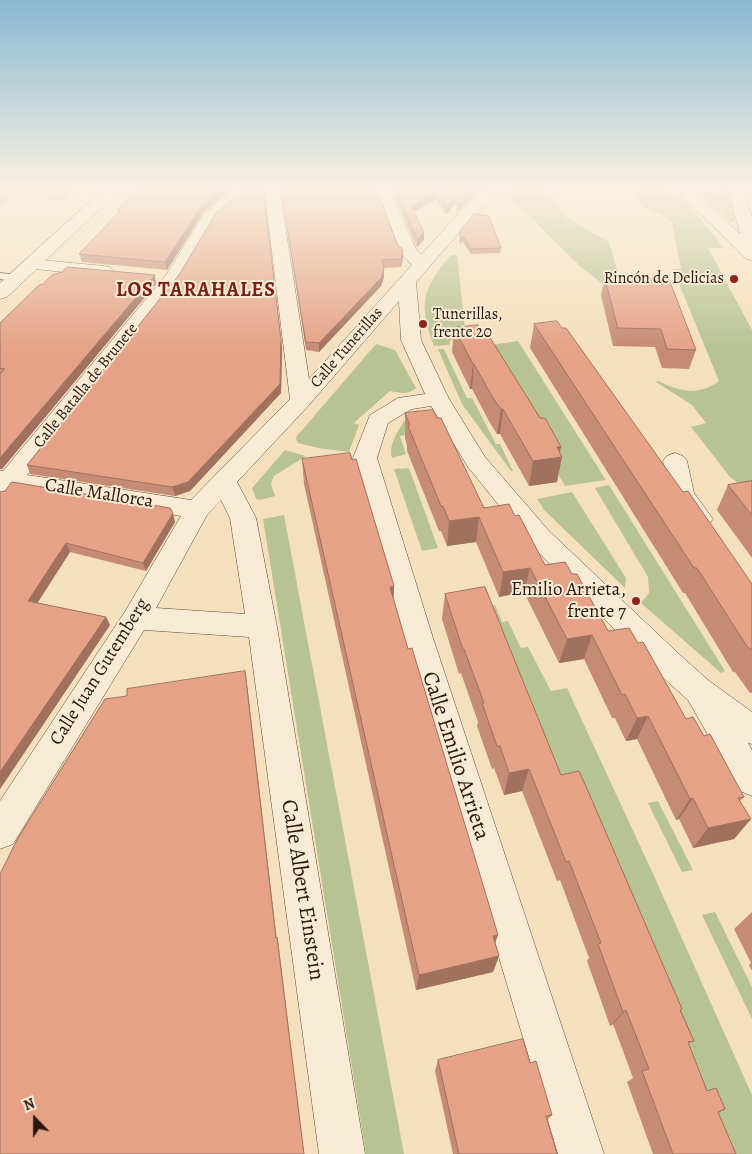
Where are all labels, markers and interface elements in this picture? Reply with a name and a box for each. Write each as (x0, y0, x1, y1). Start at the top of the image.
place label: Rincón de Delicias (604, 269, 724, 289)
marker: Rincón de Delicias (728, 273, 740, 285)
district label: LOS TARAHALES (114, 279, 278, 303)
street label: Calle Tunerillas (307, 304, 387, 392)
place label: Tunerillas, frente 20 (433, 305, 503, 343)
marker: Tunerillas, frente 20 (417, 318, 429, 330)
street label: Calle Batalla de Brunete (30, 320, 142, 452)
street label: Calle Mallorca (43, 474, 155, 514)
place label: Emilio Arrieta, frente 7 (511, 579, 626, 623)
street label: Calle Juan Gutemberg (45, 594, 155, 750)
marker: Emilio Arrieta, frente 7 (630, 595, 642, 607)
street label: Calle Emilio Arrieta (415, 668, 495, 844)
street label: Calle Albert Einstein (275, 798, 329, 982)
north arrow (10, 1094, 60, 1144)
text: N (21, 1094, 37, 1115)

